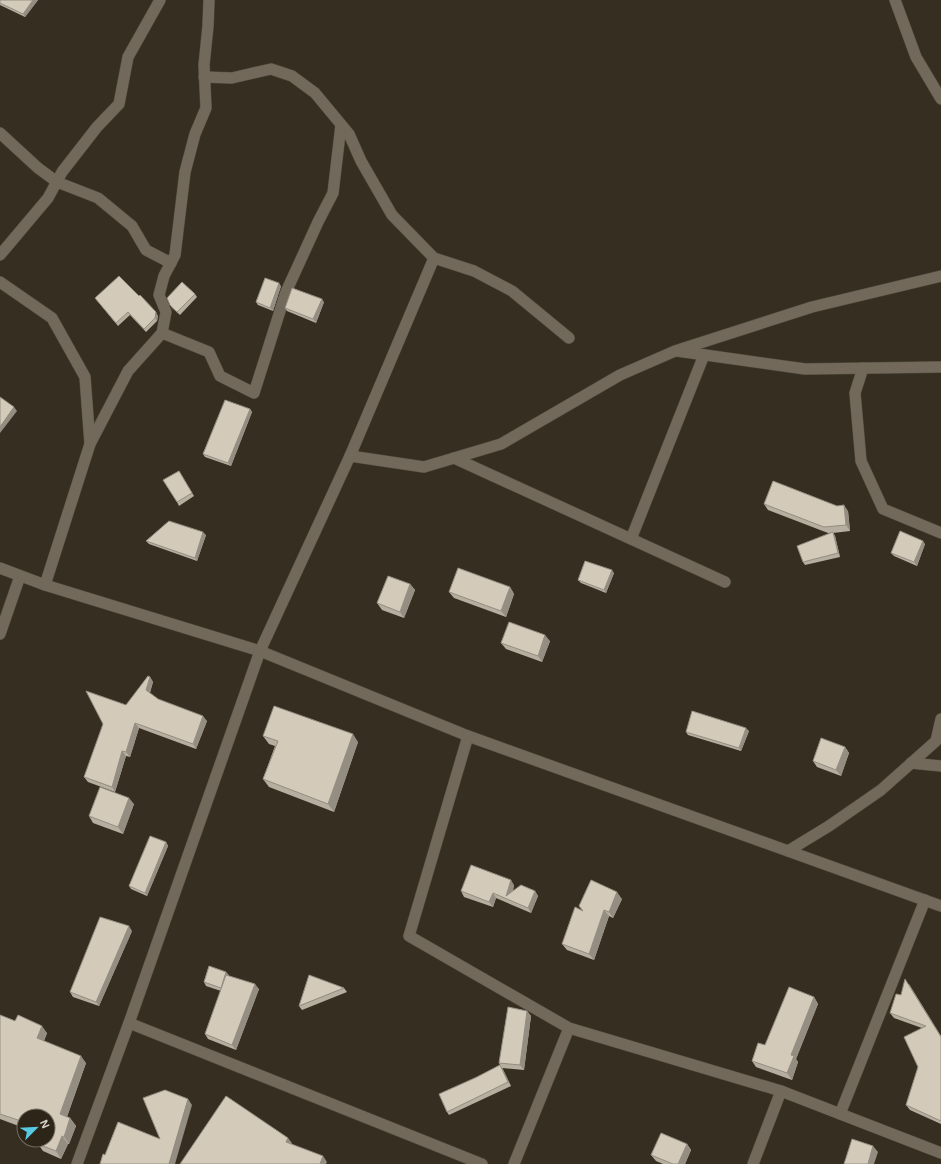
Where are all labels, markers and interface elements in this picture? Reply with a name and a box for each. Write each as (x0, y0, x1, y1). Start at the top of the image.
north arrow (16, 1108, 56, 1148)
text: N (38, 1118, 52, 1130)

